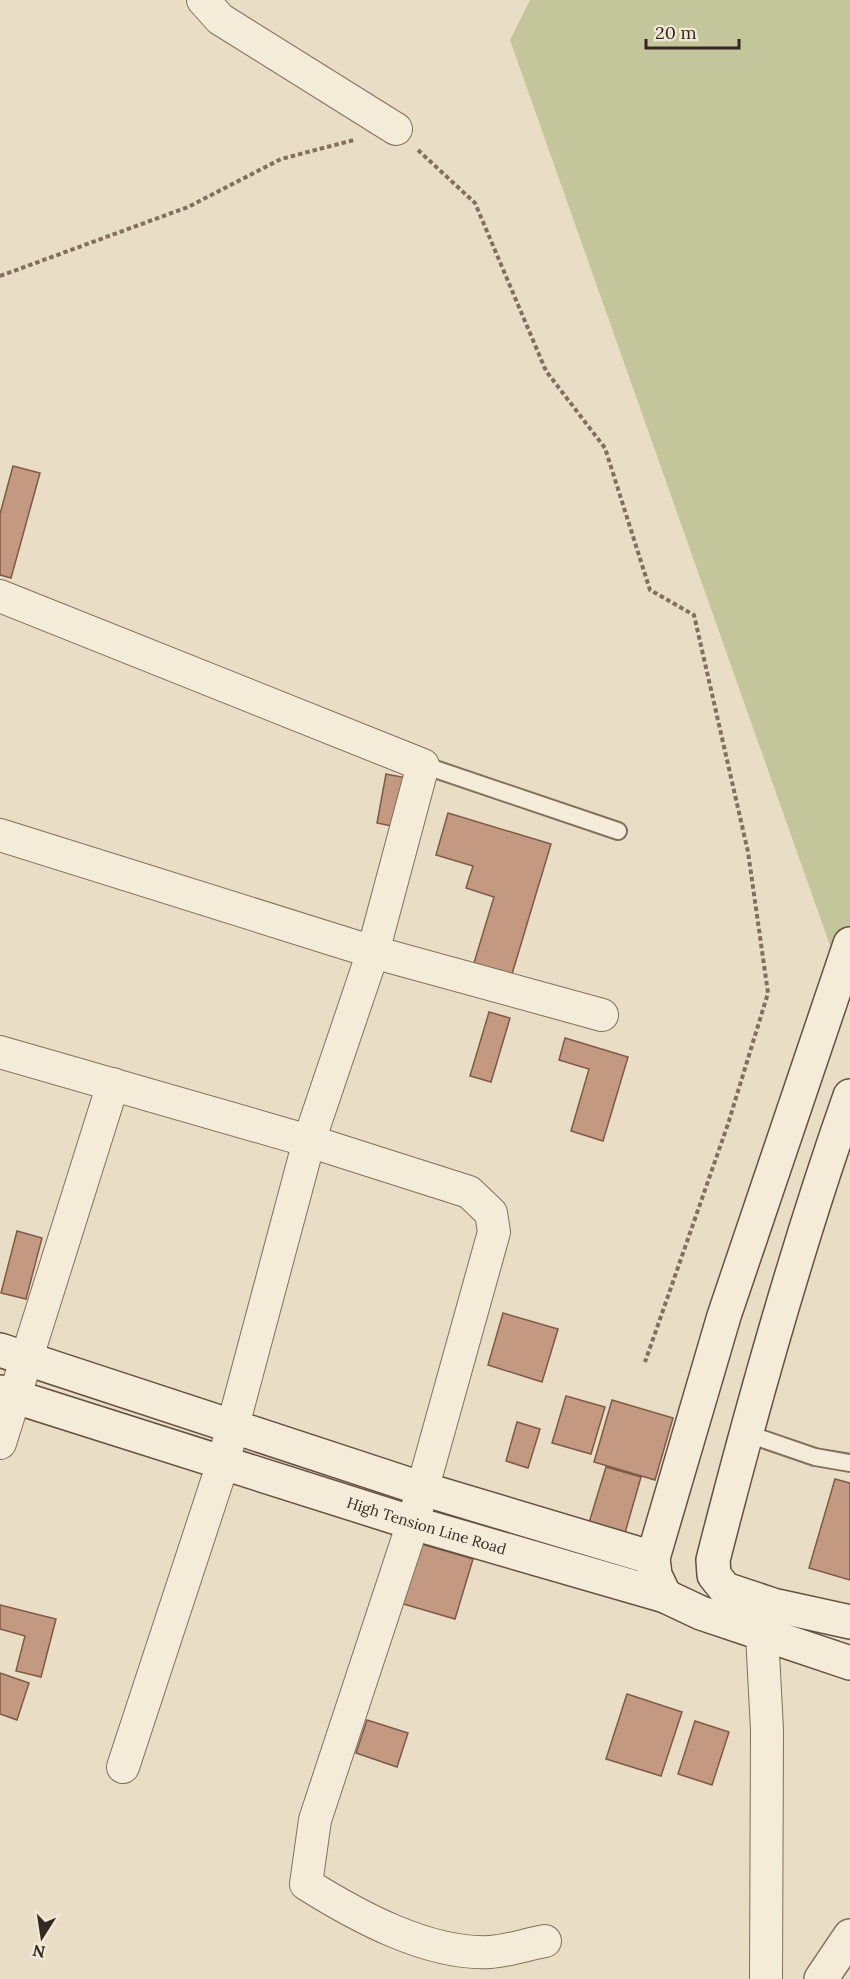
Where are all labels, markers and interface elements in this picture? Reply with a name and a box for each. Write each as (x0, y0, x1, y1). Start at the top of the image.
scale bar (646, 12, 739, 50)
text: 20 m (655, 21, 697, 44)
street label: High Tension Line Road (344, 1493, 508, 1558)
north arrow (12, 1907, 72, 1967)
text: N (31, 1941, 47, 1963)

